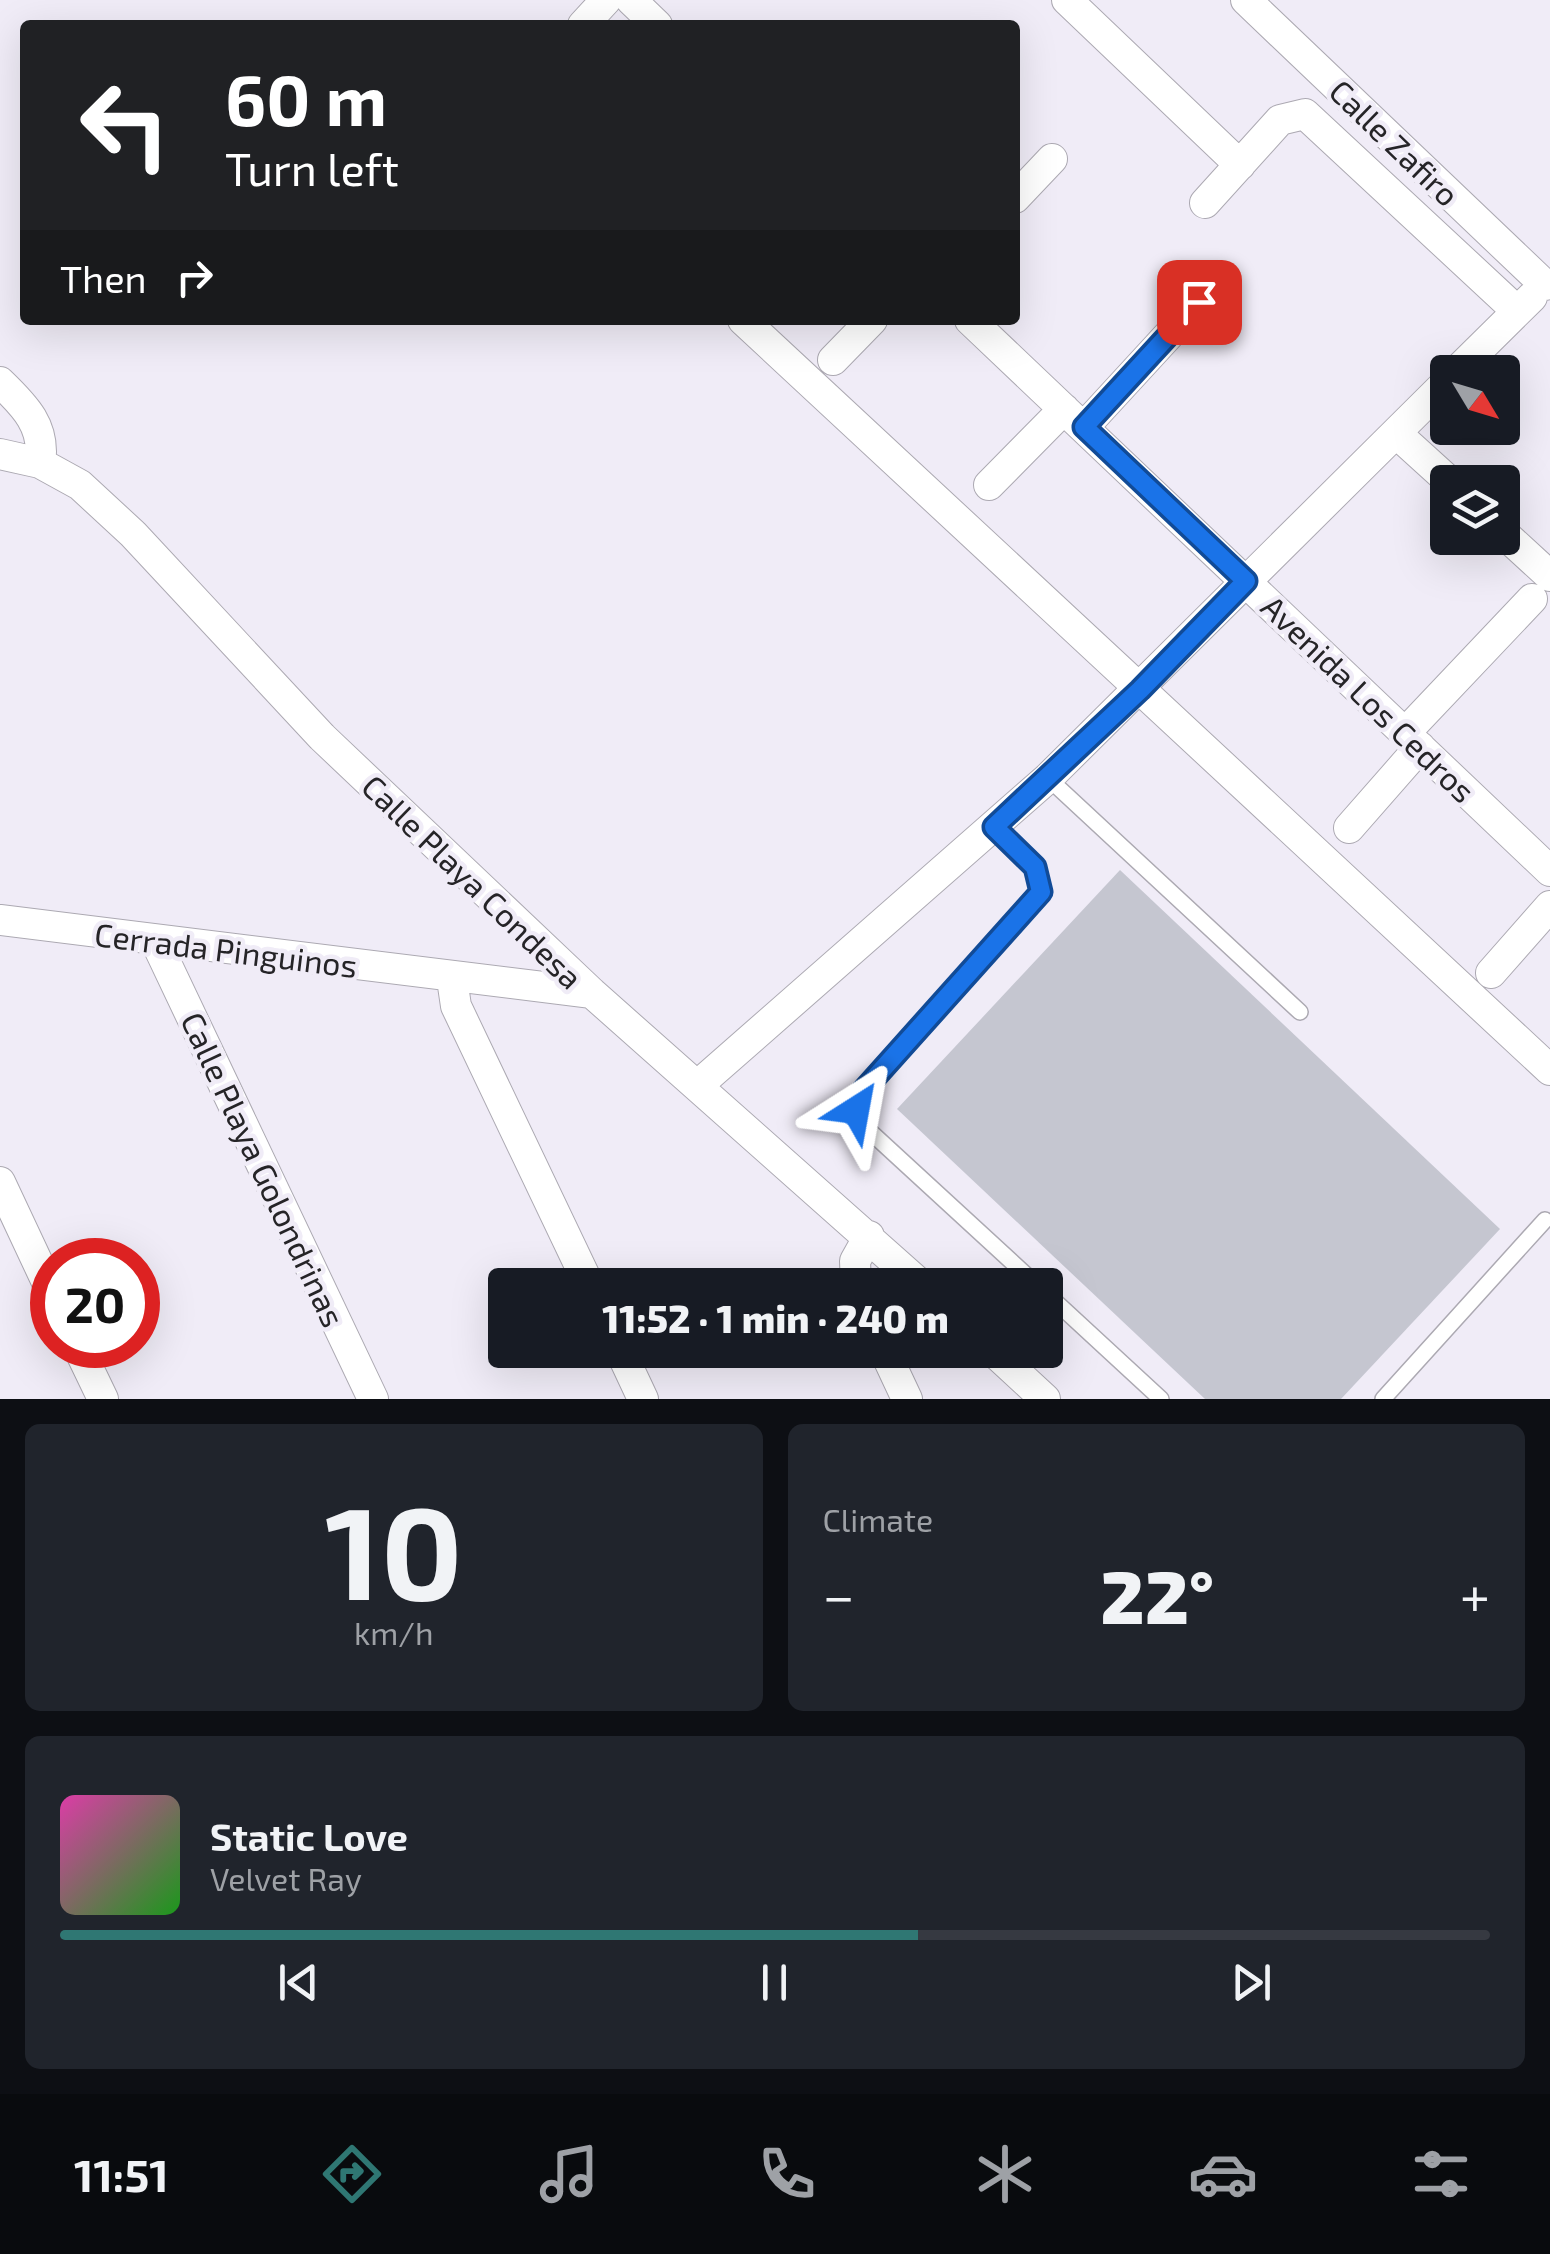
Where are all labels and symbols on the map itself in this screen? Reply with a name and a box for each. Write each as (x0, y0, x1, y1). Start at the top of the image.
street label: Calle Zafiro (1323, 71, 1467, 213)
pin (1157, 260, 1242, 345)
north arrow (1430, 355, 1520, 445)
street label: Avenida Los Cedros (1255, 587, 1483, 809)
street label: Calle Playa Condesa (355, 766, 591, 996)
street label: Cerrada Pinguinos (93, 914, 359, 984)
street label: Calle Playa Golondrinas (174, 1006, 354, 1332)
position arrow (804, 1058, 908, 1162)
speed limit sign: 20 (30, 1238, 160, 1368)

